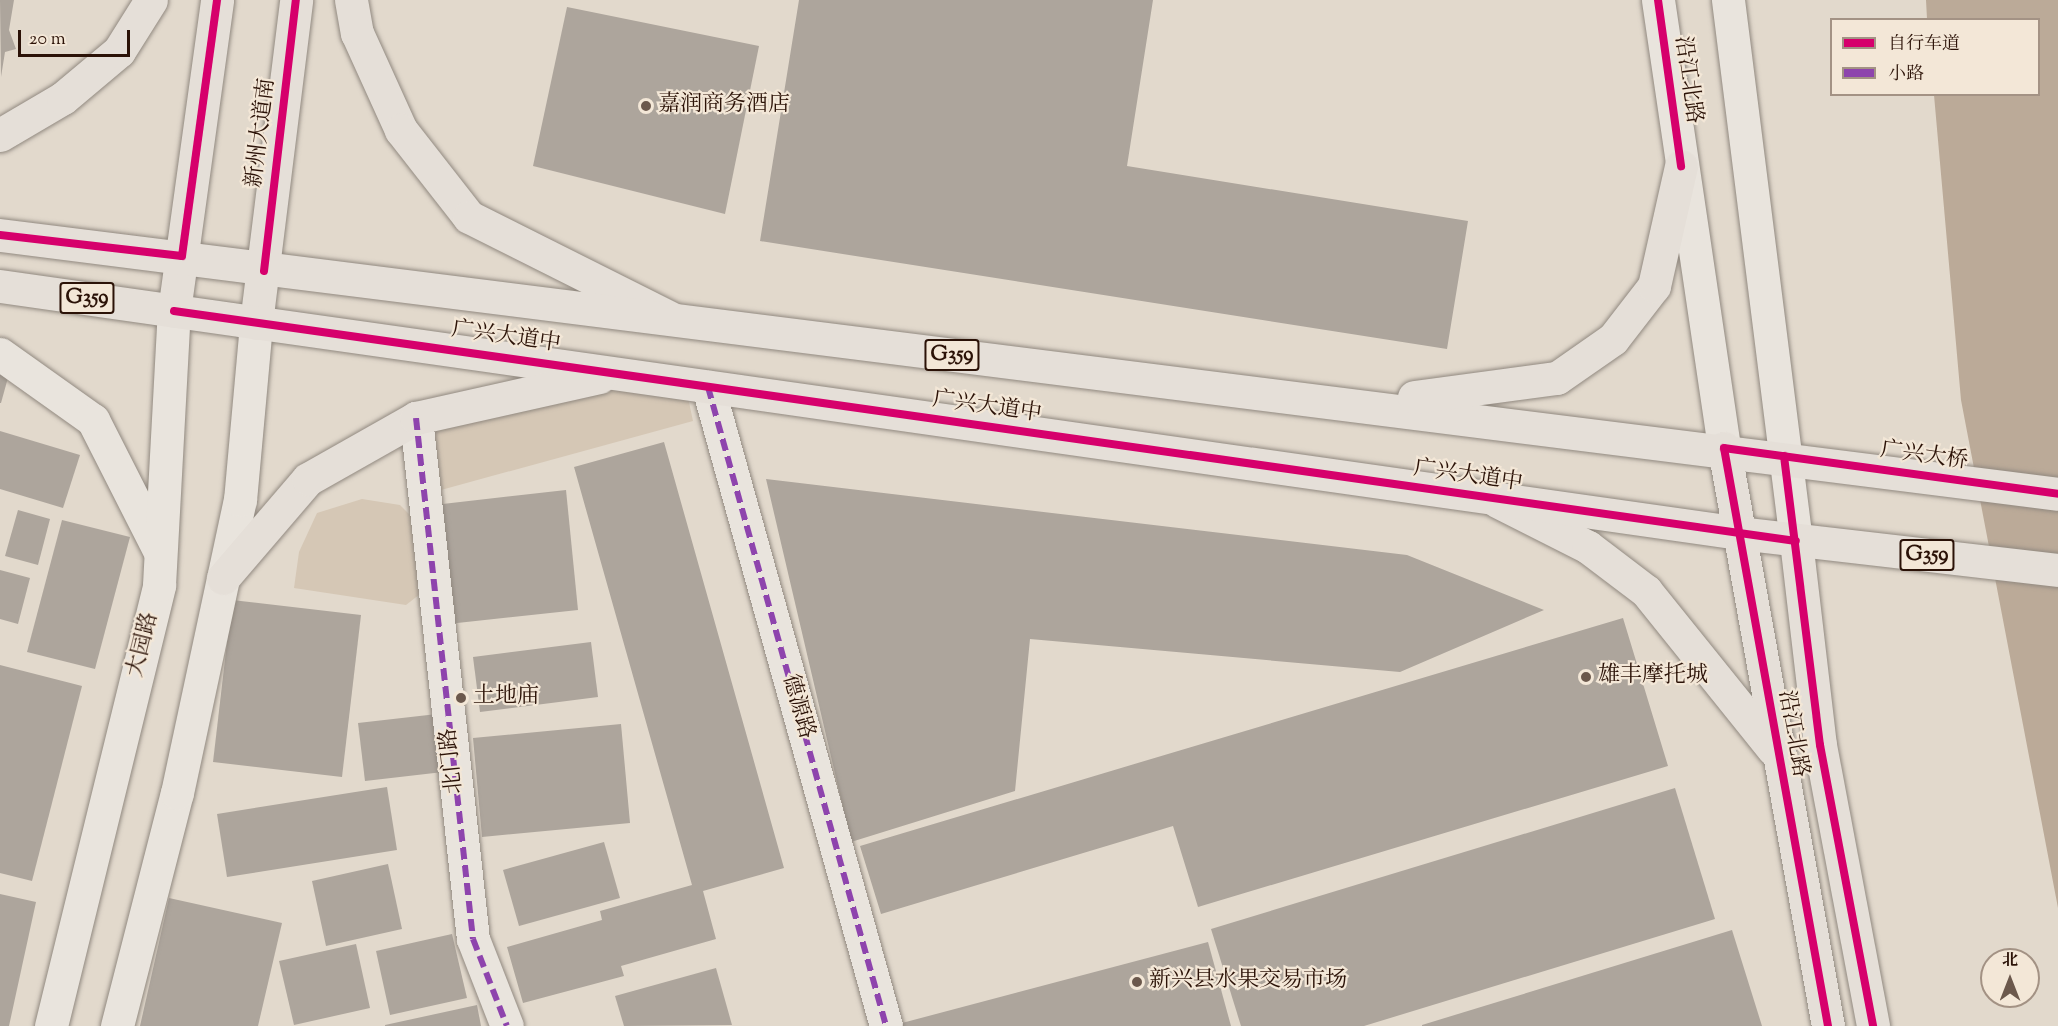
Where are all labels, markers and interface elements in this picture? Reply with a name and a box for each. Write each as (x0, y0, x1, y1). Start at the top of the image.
scale bar (21, 18, 134, 56)
legend (1830, 18, 2040, 96)
text: 20 m (29, 27, 66, 53)
text: 自行车道 (1888, 32, 1960, 58)
street label: 沿江北路 (1668, 35, 1706, 125)
text: 小路 (1888, 62, 1924, 88)
street label: 新州大道南 (242, 77, 282, 189)
place label: 嘉润商务酒店 (658, 93, 790, 119)
marker: 嘉润商务酒店 (639, 99, 653, 113)
road number: G359 (58, 280, 116, 316)
street label: 广兴大道中 (450, 317, 562, 359)
road number: G359 (924, 337, 980, 373)
street label: 广兴大道中 (931, 387, 1043, 429)
street label: 广兴大桥 (1879, 438, 1969, 476)
street label: 广兴大道中 (1412, 456, 1524, 498)
road number: G359 (1898, 537, 1956, 573)
street label: 大园路 (123, 610, 165, 680)
place label: 雄丰摩托城 (1598, 664, 1708, 690)
marker: 雄丰摩托城 (1579, 670, 1593, 684)
street label: 德源路 (775, 672, 819, 742)
place label: 土地庙 (473, 685, 539, 711)
street label: 沿江北路 (1771, 688, 1813, 780)
marker: 土地庙 (454, 691, 468, 705)
street label: 北门路 (436, 727, 470, 795)
north arrow (1980, 948, 2040, 1008)
text: 北 (2002, 950, 2018, 973)
place label: 新兴县水果交易市场 (1149, 969, 1347, 995)
marker: 新兴县水果交易市场 (1130, 975, 1144, 989)

